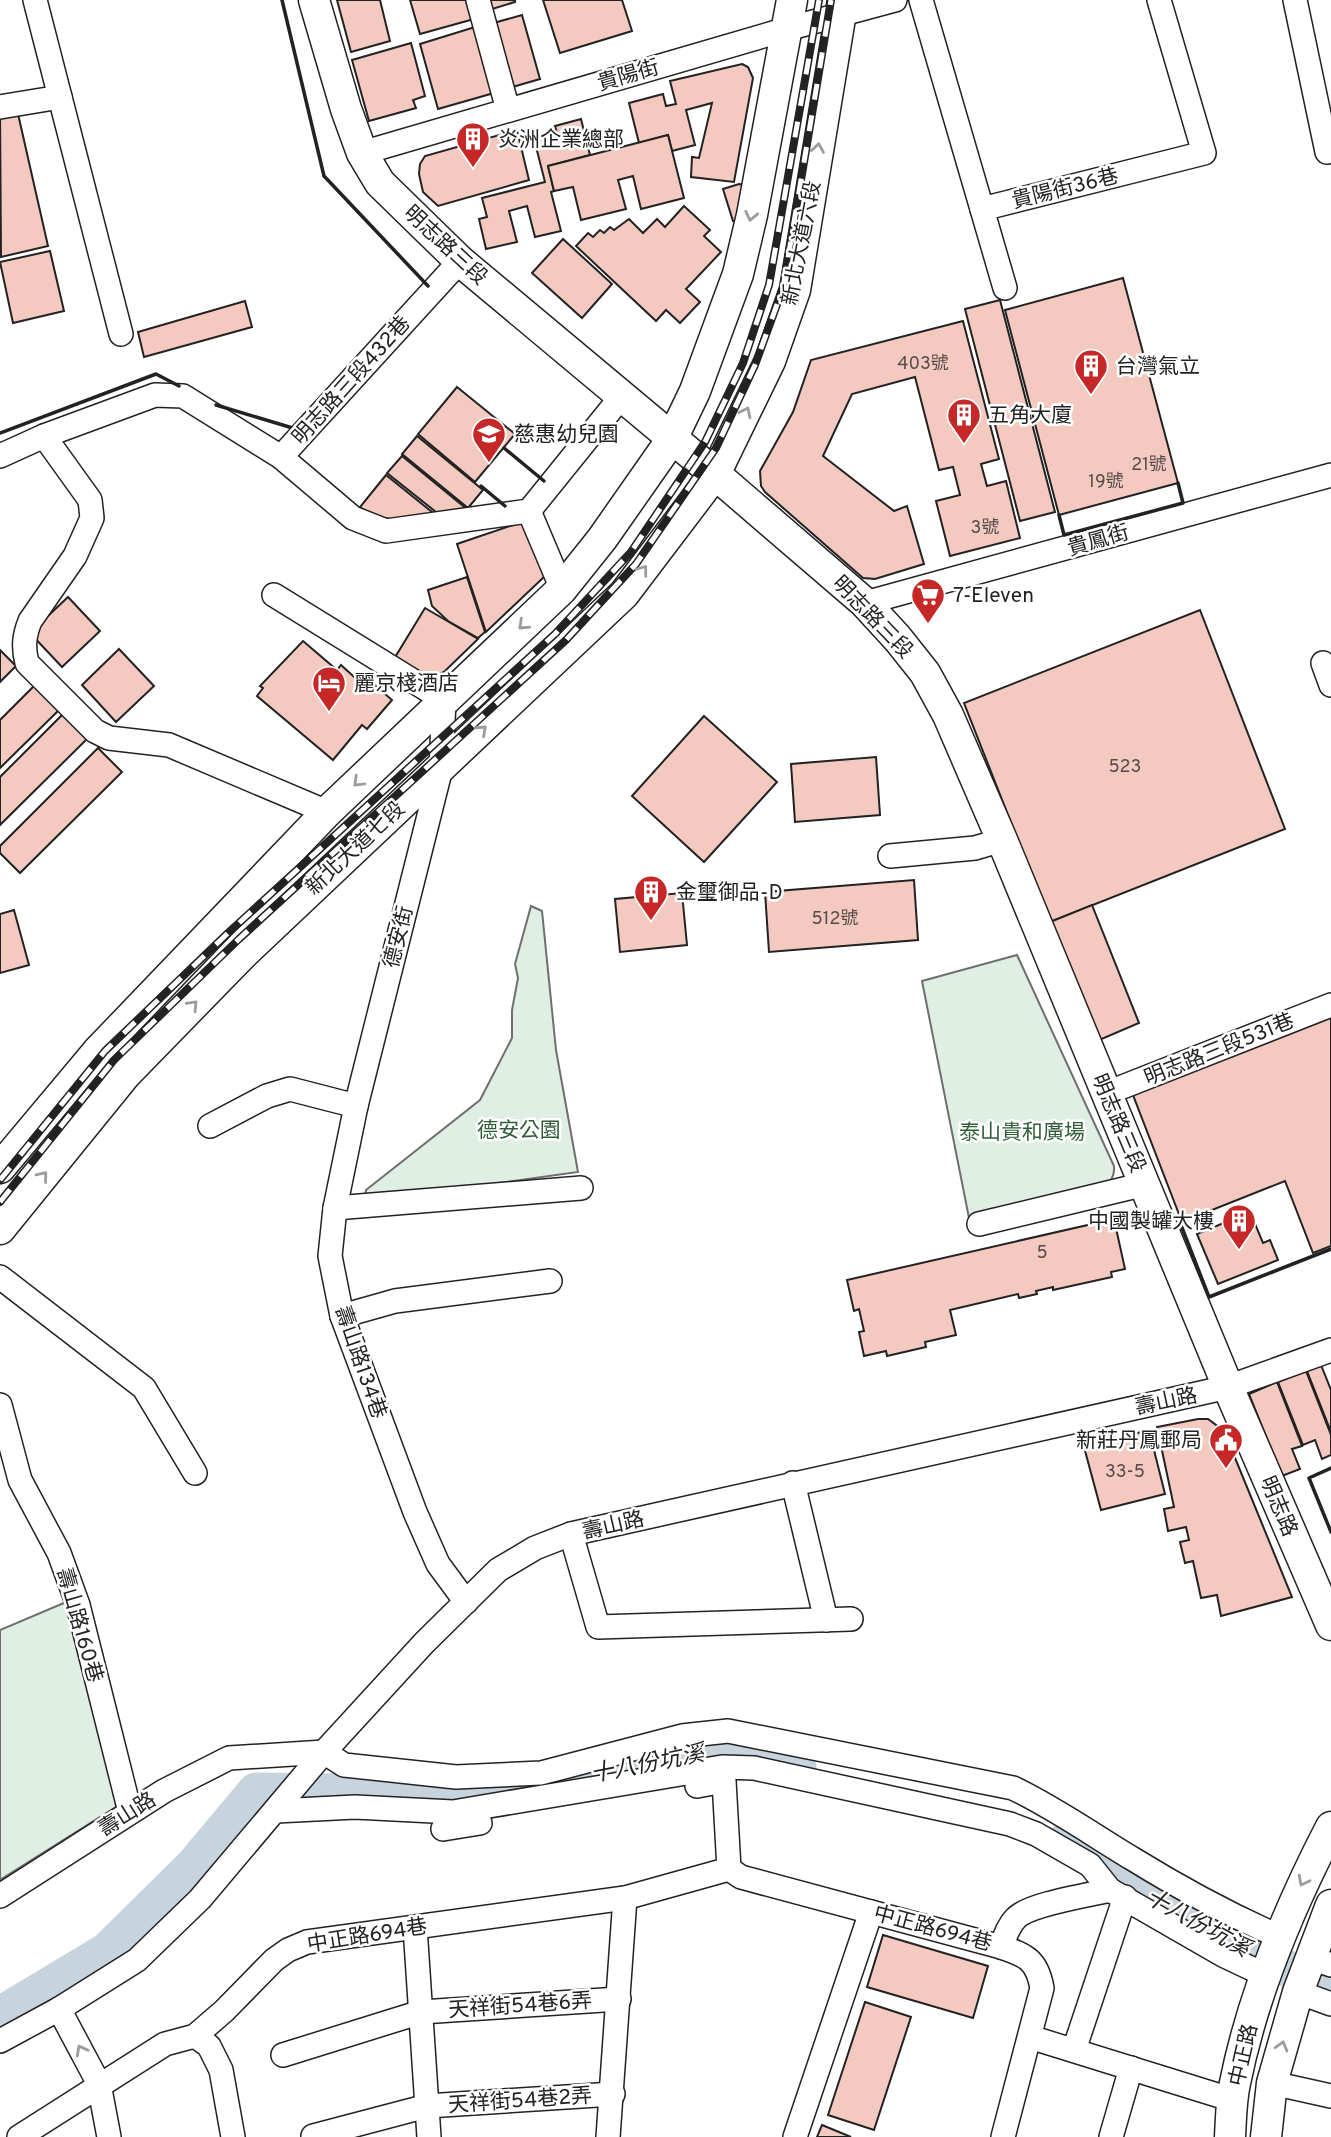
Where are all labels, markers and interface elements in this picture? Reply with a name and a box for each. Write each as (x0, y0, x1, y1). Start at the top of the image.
street label: 貴陽街 (594, 55, 662, 98)
building icon: 炎洲企業總部 (454, 120, 492, 169)
place label: 炎洲企業總部 (498, 127, 624, 154)
one-way arrow (810, 142, 825, 154)
street label: 貴陽街36巷 (1009, 163, 1122, 216)
street label: 新北大道六段 (777, 179, 828, 308)
street label: 明志路三段 (397, 200, 493, 292)
one-way arrow (745, 210, 760, 222)
street label: 明志路三段432巷 (287, 311, 417, 451)
building icon: 台灣氣立 (1072, 347, 1110, 396)
house number: 403號 (897, 353, 949, 376)
place label: 台灣氣立 (1116, 354, 1200, 381)
building icon: 五角大廈 (945, 396, 983, 445)
place label: 五角大廈 (988, 403, 1072, 430)
one-way arrow (737, 407, 751, 419)
school or university icon: 慈惠幼兒園 (470, 415, 508, 464)
place label: 慈惠幼兒園 (514, 422, 619, 449)
house number: 21號 (1131, 454, 1167, 477)
house number: 19號 (1088, 471, 1124, 494)
house number: 3號 (971, 517, 999, 540)
street label: 貴鳳街 (1064, 520, 1132, 563)
one-way arrow (634, 565, 647, 578)
street label: 明志路三段 (826, 571, 918, 665)
supermarket icon: 7-Eleven (909, 576, 947, 625)
place label: 7-Eleven (953, 583, 1034, 610)
one-way arrow (518, 617, 531, 630)
hotel icon: 麗京棧酒店 (310, 664, 348, 713)
place label: 麗京棧酒店 (354, 671, 459, 698)
one-way arrow (474, 726, 487, 739)
house number: 523 (1109, 756, 1141, 779)
one-way arrow (353, 774, 366, 787)
street label: 新北大道七段 (301, 796, 411, 902)
building icon: 金璽御品-D (632, 873, 670, 922)
place label: 金璽御品-D (676, 880, 783, 907)
street label: 德安街 (379, 904, 420, 971)
house number: 512號 (812, 908, 858, 931)
one-way arrow (184, 1000, 197, 1013)
street label: 明志路三段531巷 (1141, 1008, 1299, 1093)
street label: 明志路三段 (1085, 1070, 1151, 1177)
park label: 德安公園 (477, 1118, 561, 1145)
park label: 泰山貴和廣場 (959, 1120, 1085, 1147)
one-way arrow (35, 1172, 47, 1185)
building icon: 中國製罐大樓 (1220, 1202, 1258, 1251)
place label: 中國製罐大樓 (1088, 1209, 1214, 1236)
house number: 5 (1036, 1242, 1048, 1265)
street label: 壽山路134巷 (328, 1303, 391, 1422)
street label: 壽山路 (1133, 1383, 1200, 1422)
public building icon: 新莊丹鳳郵局 (1207, 1421, 1245, 1470)
place label: 新莊丹鳳郵局 (1076, 1428, 1202, 1455)
house number: 33-5 (1105, 1461, 1145, 1484)
street label: 明志路 (1253, 1472, 1302, 1541)
street label: 壽山路 (580, 1506, 647, 1547)
street label: 壽山路160巷 (49, 1565, 108, 1686)
water label: 十八份坑溪 (588, 1740, 710, 1791)
street label: 壽山路 (94, 1787, 162, 1843)
one-way arrow (1298, 1874, 1312, 1886)
water label: 十八份坑溪 (1139, 1884, 1257, 1966)
street label: 中正路694巷 (870, 1901, 995, 1958)
street label: 中正路694巷 (305, 1914, 429, 1959)
street label: 天祥街54巷6弄 (447, 1988, 593, 2025)
street label: 中正路 (1224, 2022, 1265, 2089)
one-way arrow (1274, 2040, 1289, 2052)
one-way arrow (76, 2045, 89, 2057)
street label: 天祥街54巷2弄 (447, 2083, 593, 2120)

